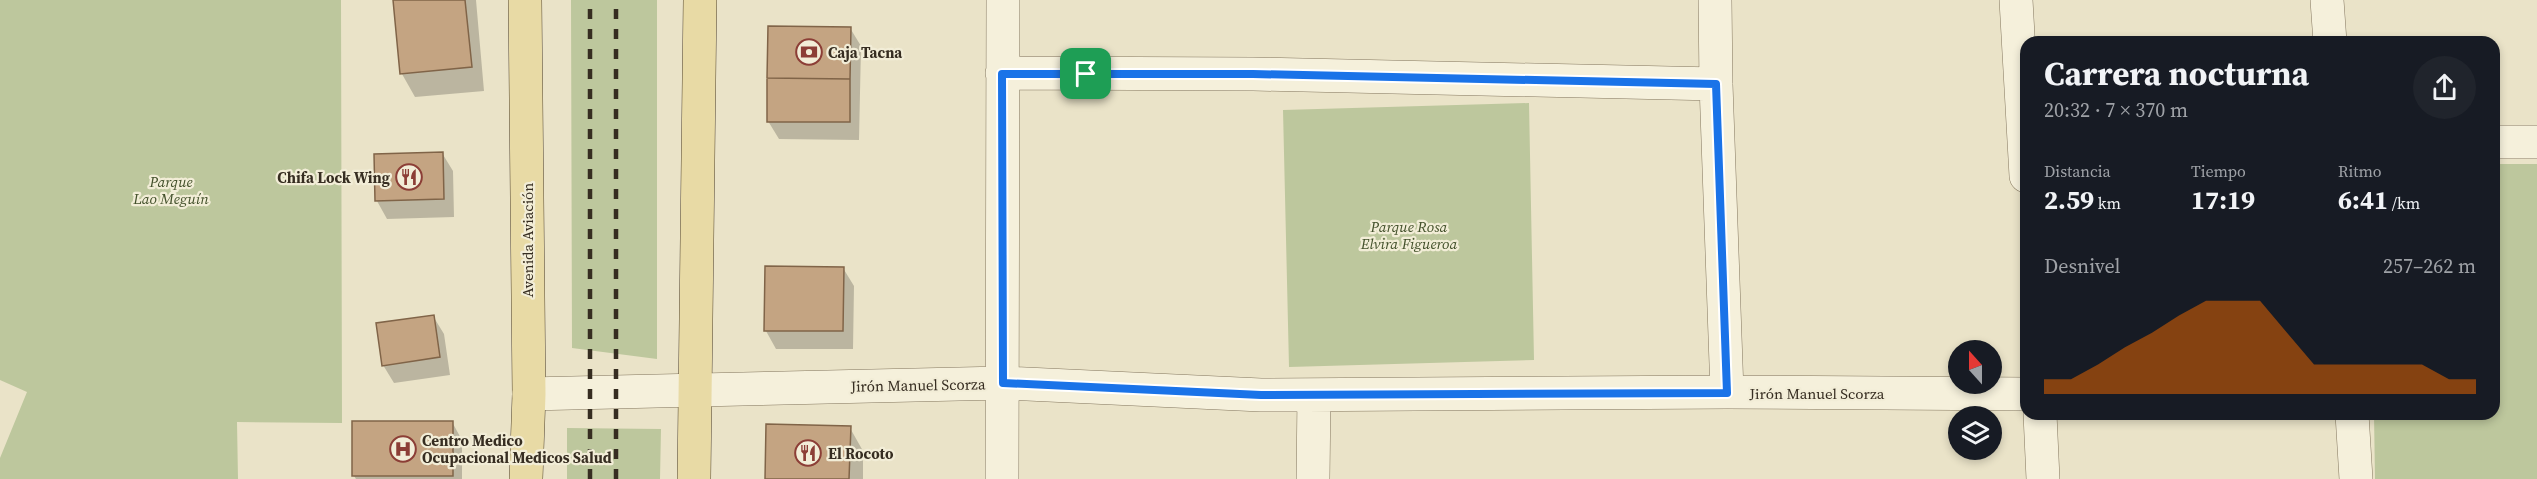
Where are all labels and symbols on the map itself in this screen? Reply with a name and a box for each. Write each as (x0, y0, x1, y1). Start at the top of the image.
bank icon: Caja Tacna (794, 37, 824, 67)
place label: Caja Tacna (828, 42, 903, 63)
pin (1060, 48, 1111, 99)
restaurant icon: Chifa Lock Wing (394, 162, 424, 192)
place label: Chifa Lock Wing (277, 167, 390, 188)
park label: Parque Lao Meguín (132, 171, 209, 209)
street label: Avenida Aviación (517, 183, 538, 297)
park label: Parque Rosa Elvira Figueroa (1360, 216, 1457, 254)
north arrow (1948, 340, 2002, 394)
street label: Jirón Manuel Scorza (849, 373, 986, 397)
street label: Jirón Manuel Scorza (1749, 383, 1885, 404)
place label: Centro Medico Ocupacional Medicos Salud (422, 430, 612, 468)
hospital icon: Centro Medico Ocupacional Medicos Salud (388, 434, 418, 464)
restaurant icon: El Rocoto (793, 438, 823, 468)
place label: El Rocoto (828, 443, 894, 464)

